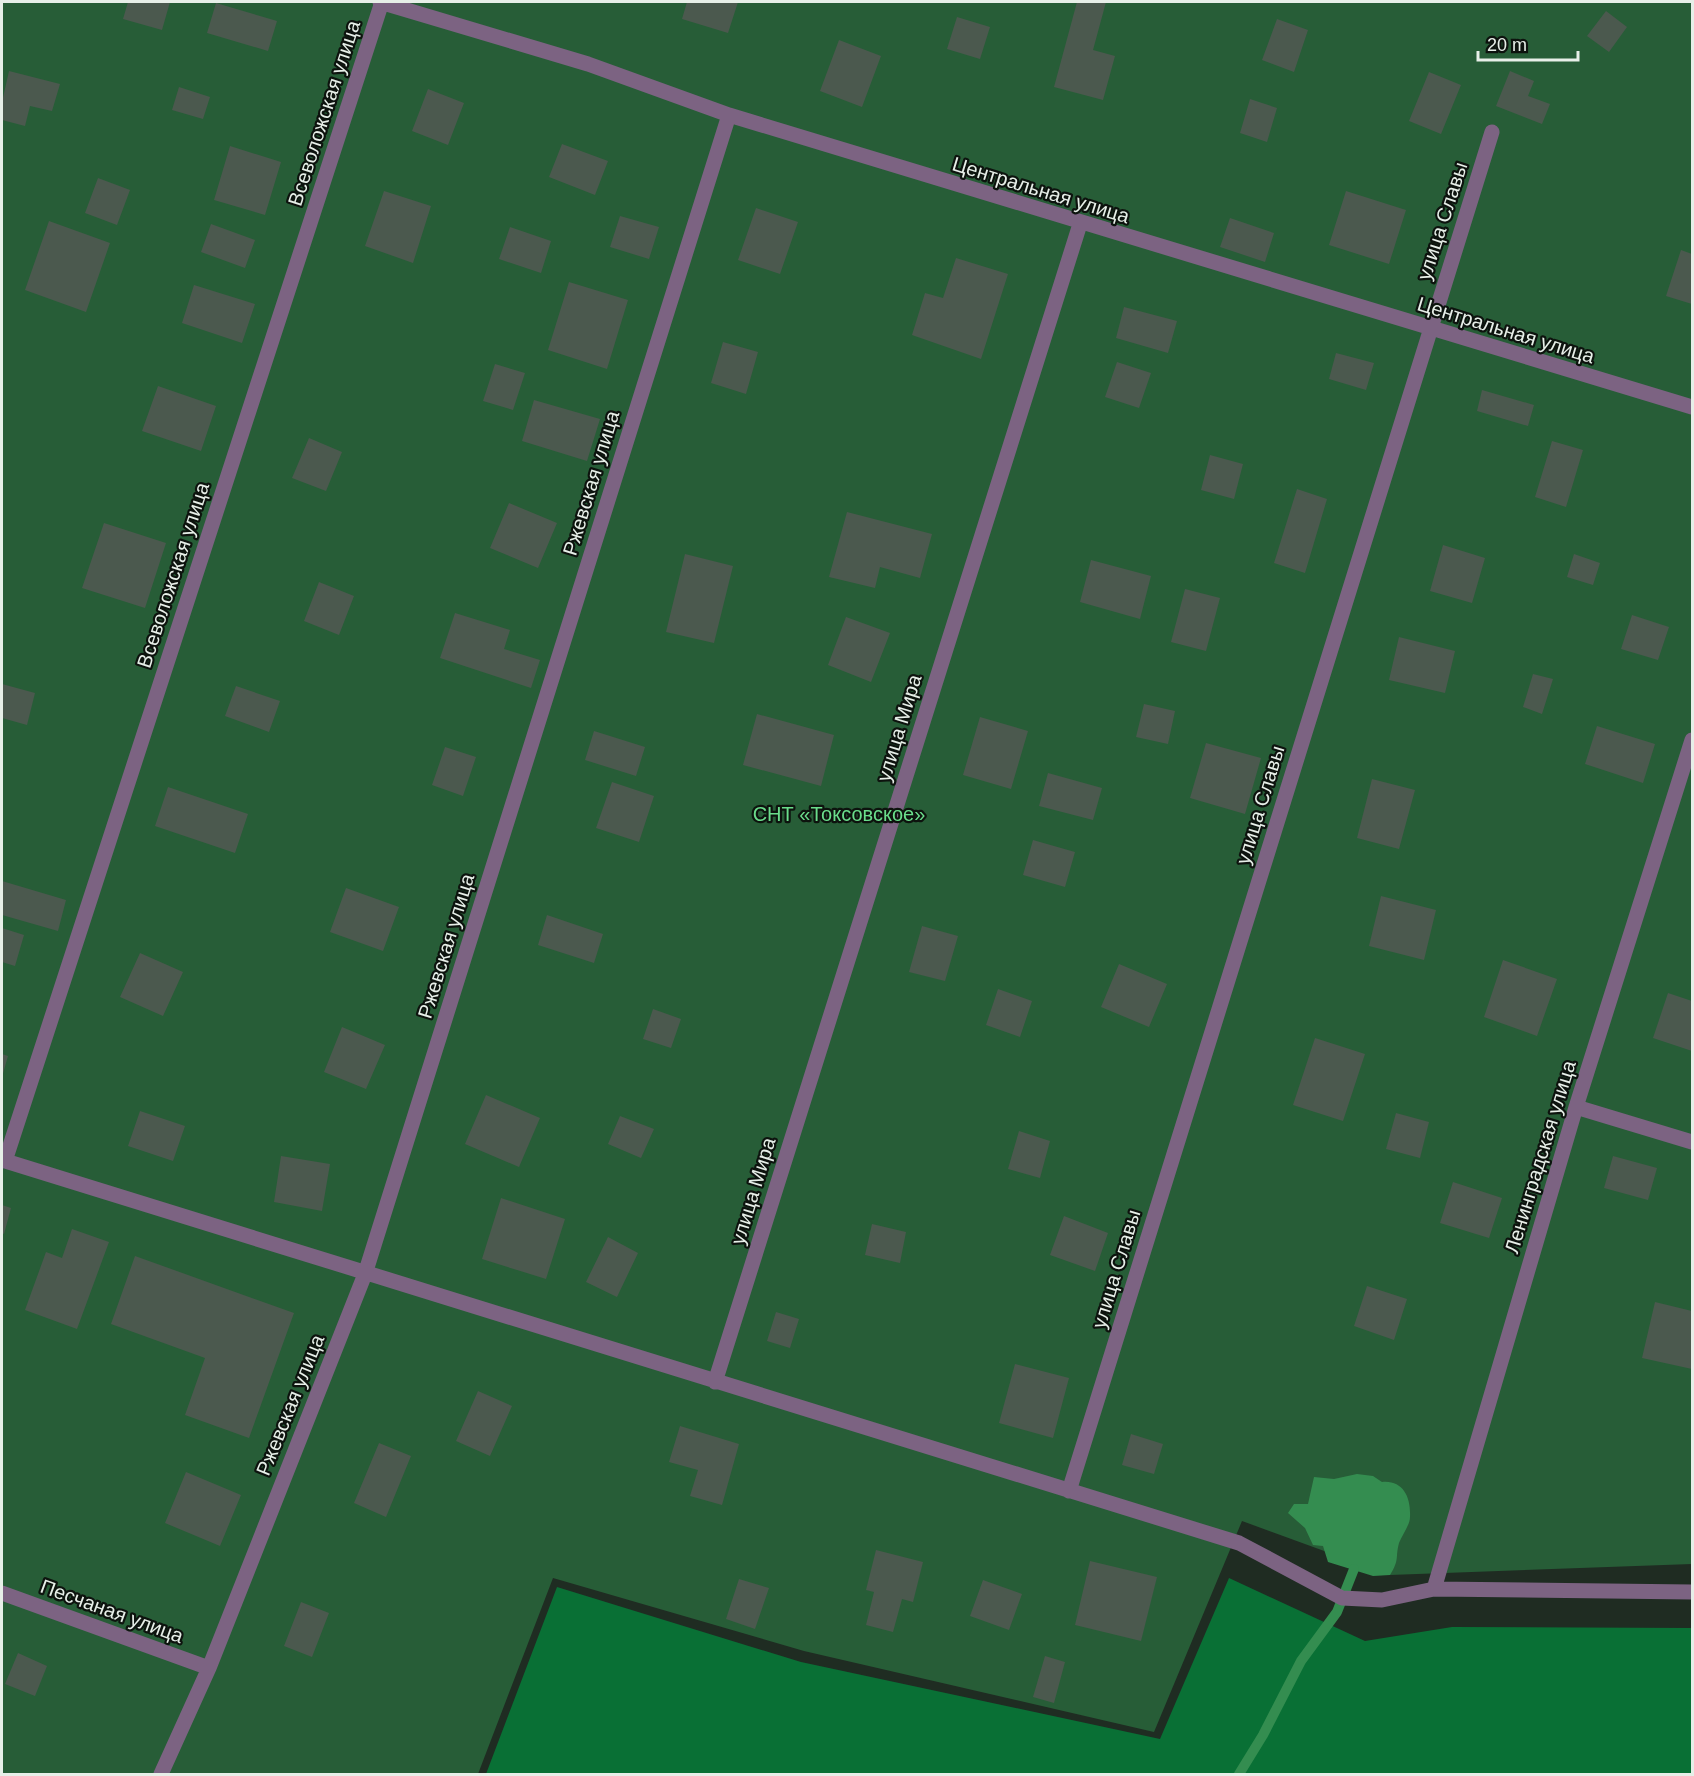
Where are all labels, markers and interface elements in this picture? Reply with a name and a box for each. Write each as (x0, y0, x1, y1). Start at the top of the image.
street label: Всеволожская улица (284, 17, 365, 208)
scale bar (1478, 24, 1578, 62)
text: 20 m (1487, 35, 1527, 55)
street label: Центральная улица (950, 153, 1133, 228)
street label: улица Славы (1413, 159, 1471, 283)
street label: Центральная улица (1415, 293, 1598, 368)
street label: Ржевская улица (559, 407, 624, 558)
street label: Всеволожская улица (133, 479, 214, 670)
street label: улица Мира (872, 671, 926, 784)
street label: улица Славы (1232, 743, 1288, 867)
park label: СНТ «Токсовское» (753, 803, 925, 825)
street label: Ржевская улица (414, 870, 479, 1021)
street label: Ленинградская улица (1500, 1057, 1580, 1256)
street label: улица Мира (726, 1134, 780, 1247)
street label: улица Славы (1088, 1207, 1144, 1331)
street label: Ржевская улица (252, 1331, 329, 1479)
street label: Песчаная улица (38, 1575, 187, 1647)

